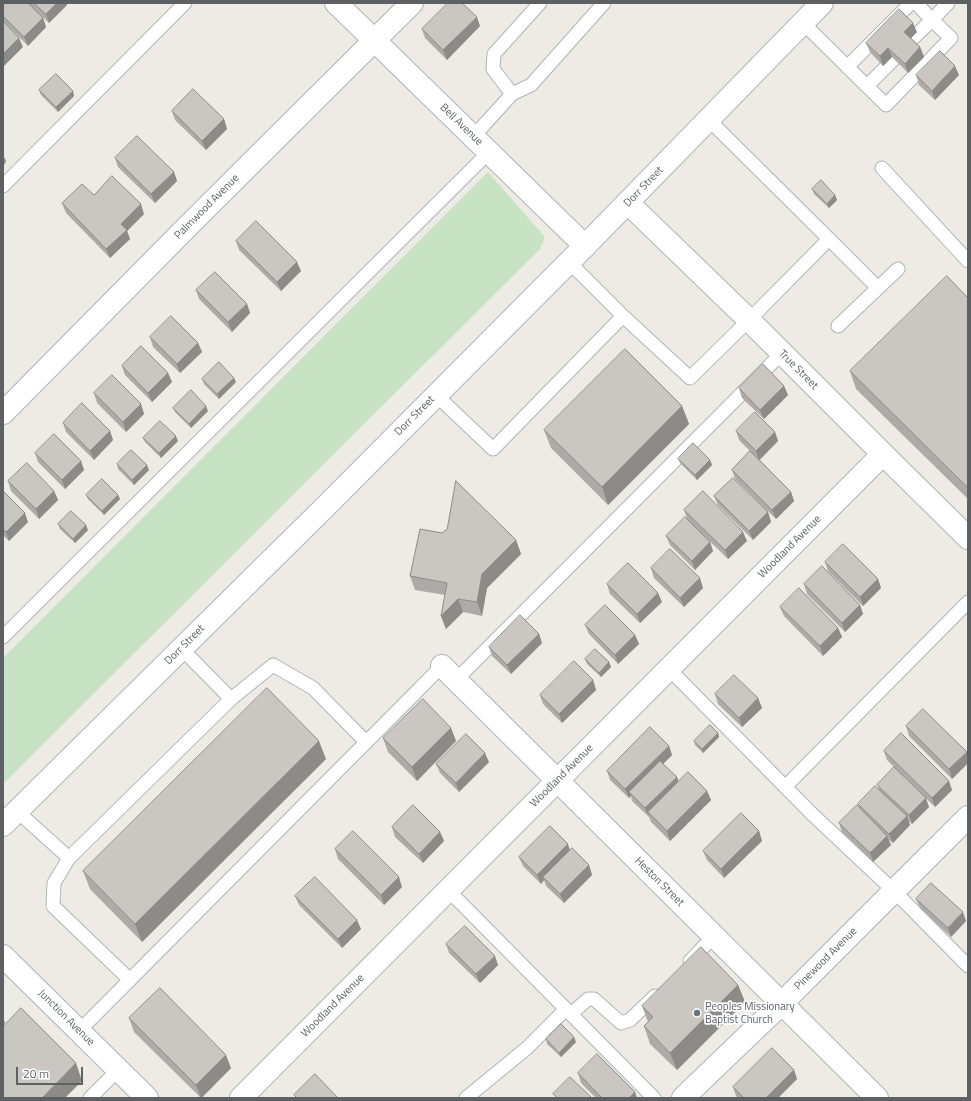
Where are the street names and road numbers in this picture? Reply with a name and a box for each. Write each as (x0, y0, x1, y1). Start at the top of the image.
street label: Bell Avenue (437, 101, 485, 149)
street label: Dorr Street (621, 164, 667, 210)
street label: Palmwood Avenue (172, 172, 242, 242)
street label: True Street (775, 347, 821, 393)
street label: Dorr Street (392, 393, 438, 439)
street label: Woodland Avenue (756, 513, 824, 581)
street label: Dorr Street (162, 622, 208, 668)
street label: Woodland Avenue (528, 742, 596, 810)
street label: Heston Street (632, 855, 686, 909)
street label: Pinewood Avenue (792, 925, 860, 993)
street label: Woodland Avenue (299, 972, 367, 1040)
street label: Junction Avenue (35, 987, 97, 1049)

